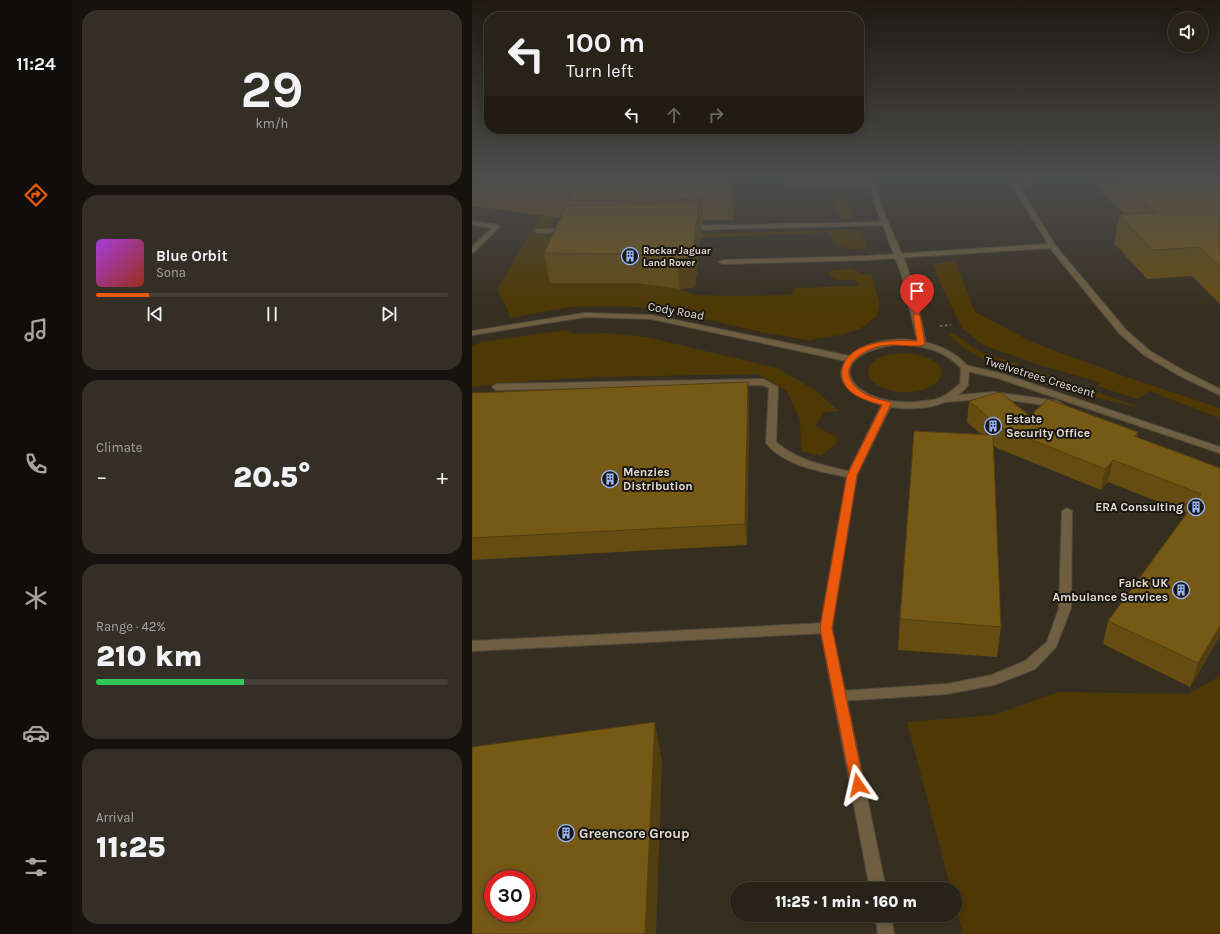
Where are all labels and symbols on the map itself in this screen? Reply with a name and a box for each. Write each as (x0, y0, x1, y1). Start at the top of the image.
place label: Rockar Jaguar Land Rover (643, 245, 711, 269)
building icon: Rockar Jaguar Land Rover (620, 246, 640, 266)
pin (900, 274, 934, 315)
street label: Cody Road (647, 299, 705, 323)
street label: Twelvetrees Crescent (983, 354, 1097, 401)
place label: Estate Security Office (1006, 412, 1090, 440)
building icon: Estate Security Office (983, 416, 1003, 436)
place label: Menzies Distribution (623, 465, 693, 493)
building icon: Menzies Distribution (600, 469, 620, 489)
building icon: ERA Consulting (1186, 497, 1206, 517)
place label: ERA Consulting (1095, 500, 1183, 514)
place label: Falck UK Ambulance Services (1052, 576, 1168, 604)
building icon: Falck UK Ambulance Services (1171, 580, 1191, 600)
position arrow (837, 764, 879, 806)
building icon: Greencore Group (556, 823, 576, 843)
place label: Greencore Group (579, 825, 690, 842)
speed limit sign: 30 (484, 870, 536, 922)

